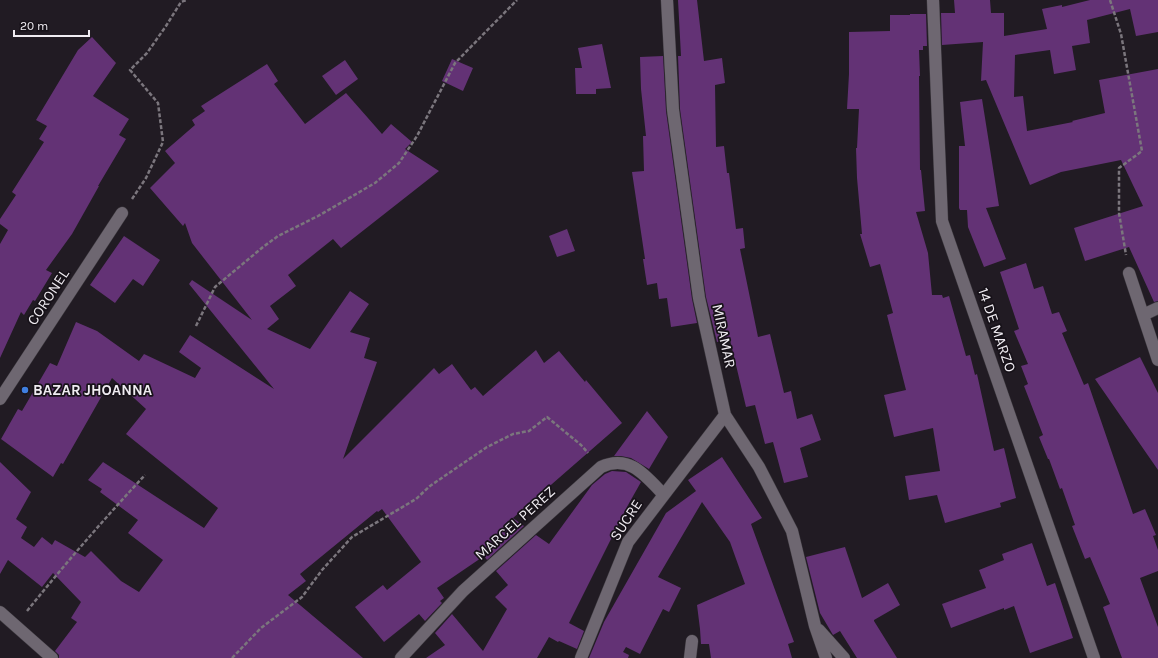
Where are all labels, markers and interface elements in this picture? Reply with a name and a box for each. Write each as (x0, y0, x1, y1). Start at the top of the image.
scale bar (14, 12, 89, 38)
text: 20 m (20, 19, 48, 33)
street label: CORONEL (23, 265, 73, 329)
street label: 14 DE MARZO (974, 286, 1020, 374)
street label: MIRAMAR (708, 302, 740, 370)
place label: BAZAR JHOANNA (33, 381, 153, 399)
marker: BAZAR JHOANNA (20, 385, 30, 395)
street label: MARCEL PEREZ (471, 482, 559, 564)
street label: SUCRE (606, 496, 646, 544)

